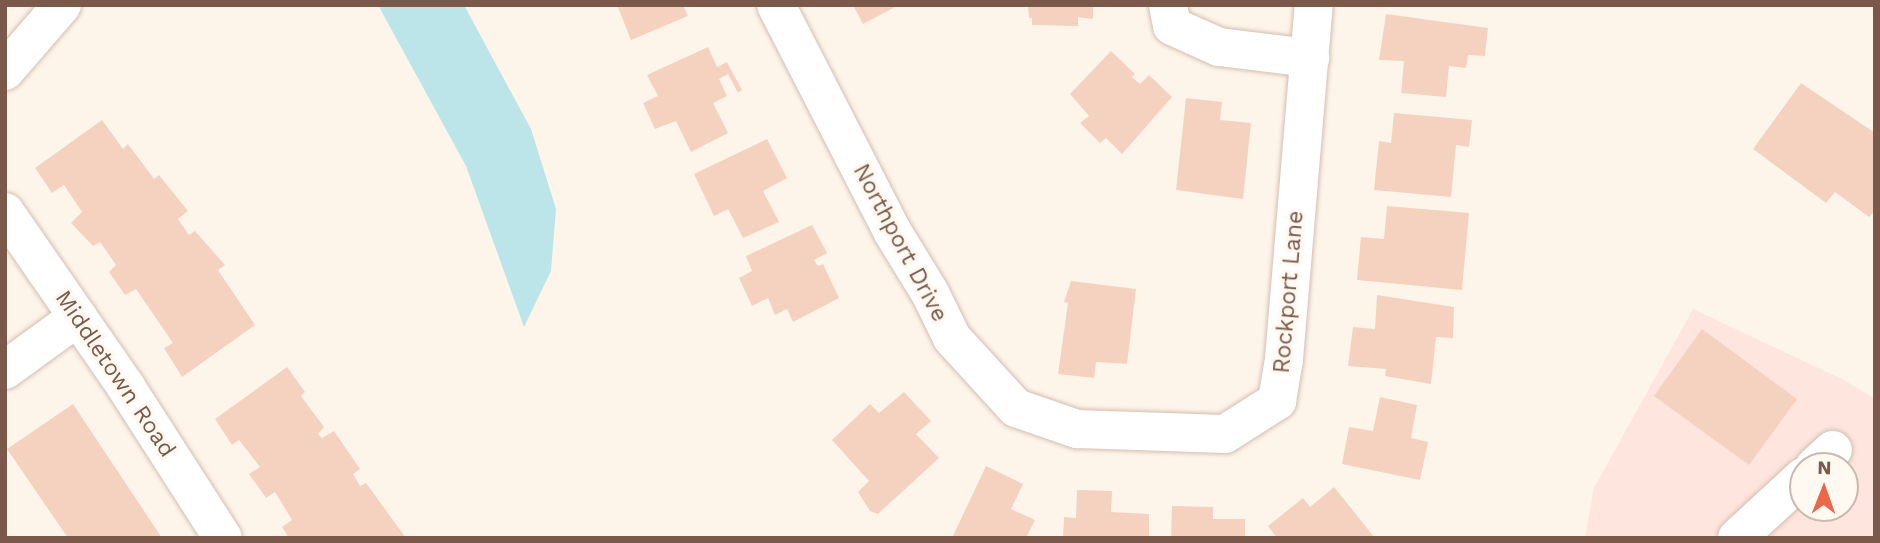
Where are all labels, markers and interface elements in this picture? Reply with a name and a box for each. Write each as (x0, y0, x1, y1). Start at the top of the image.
street label: Northport Drive (847, 159, 953, 327)
street label: Rockport Lane (1268, 209, 1310, 375)
street label: Middletown Road (49, 285, 181, 463)
north arrow (1789, 452, 1859, 522)
text: N (1817, 456, 1832, 479)

